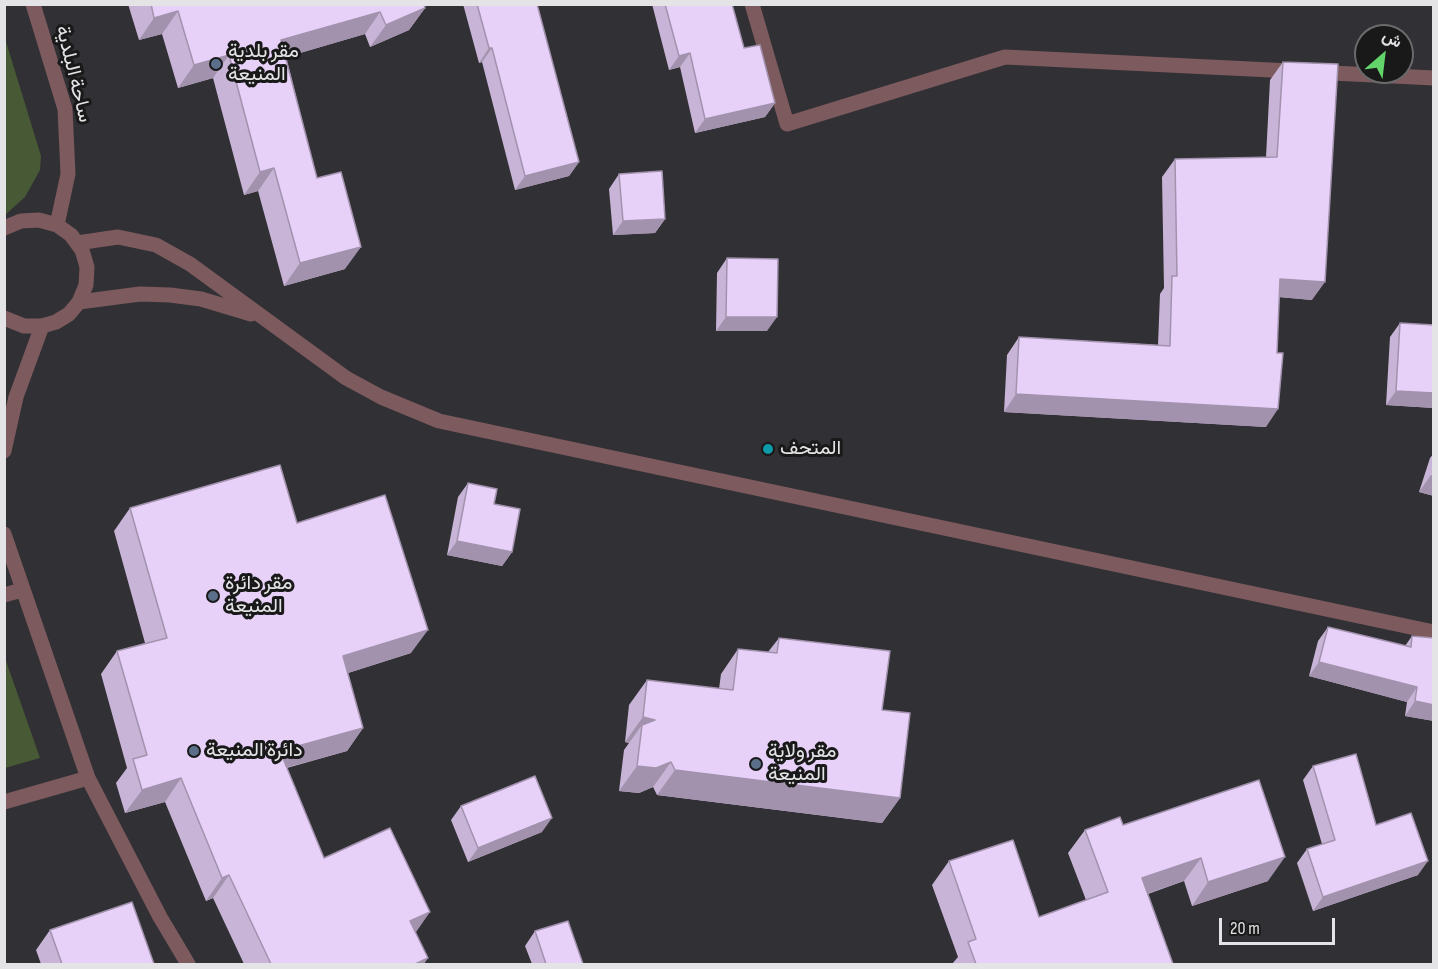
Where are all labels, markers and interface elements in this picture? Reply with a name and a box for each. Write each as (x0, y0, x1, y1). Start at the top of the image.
street label: ساحة البلدية (49, 23, 97, 125)
north arrow (1354, 24, 1414, 84)
text: ش (1379, 27, 1405, 52)
place label: مقر بلدية المنيعة (228, 40, 299, 87)
marker: مقر بلدية المنيعة (209, 57, 223, 71)
place label: المتحف (780, 437, 841, 461)
marker: المتحف (761, 442, 775, 456)
place label: مقر دائرة المنيعة (225, 572, 292, 619)
marker: مقر دائرة المنيعة (206, 589, 220, 603)
place label: دائرة المنيعة (206, 739, 303, 763)
place label: مقر ولاية المنيعة (768, 740, 836, 787)
marker: دائرة المنيعة (187, 744, 201, 758)
marker: مقر ولاية المنيعة (749, 757, 763, 771)
scale bar (1222, 906, 1338, 944)
text: 20 m (1230, 918, 1260, 939)

